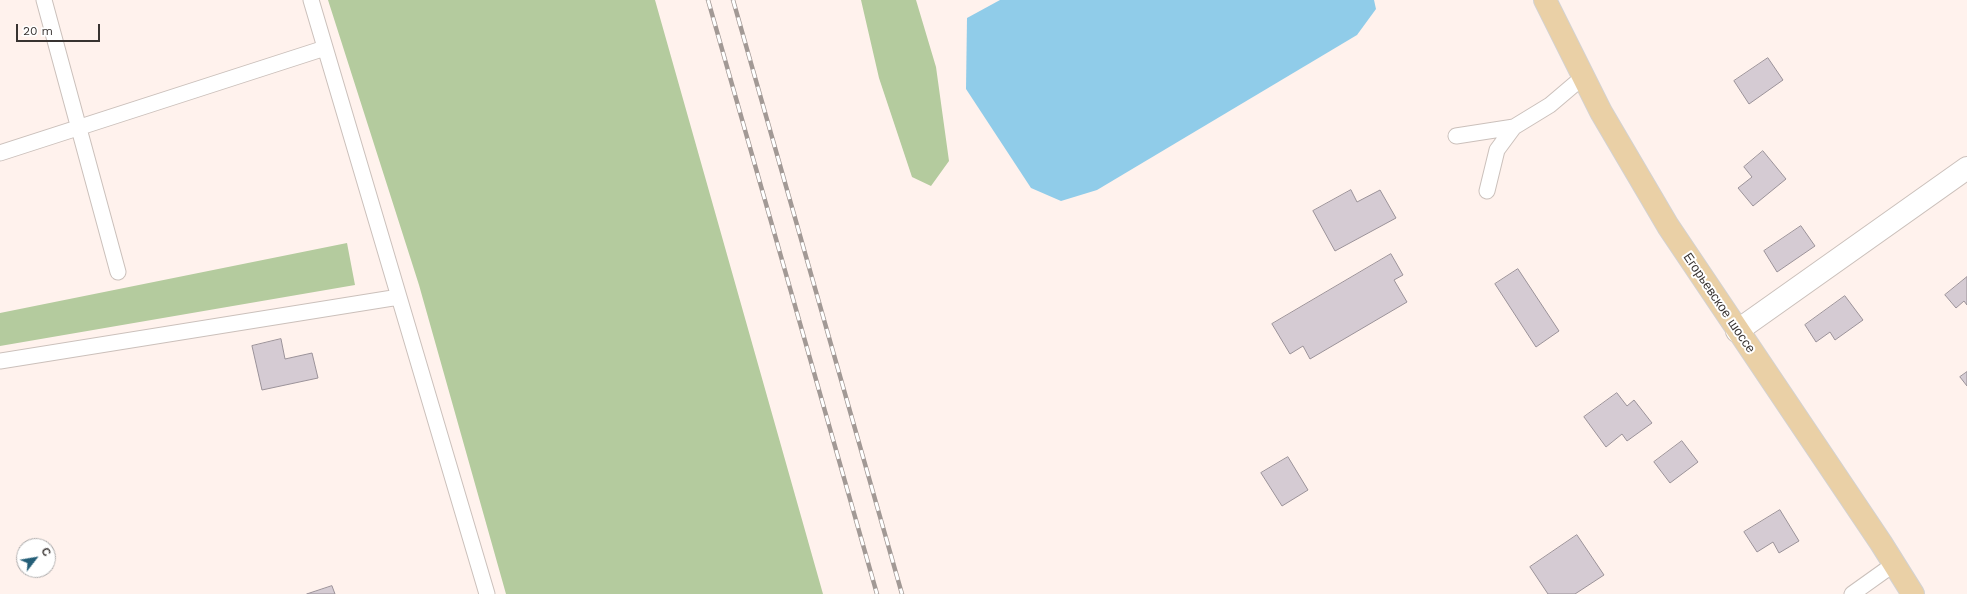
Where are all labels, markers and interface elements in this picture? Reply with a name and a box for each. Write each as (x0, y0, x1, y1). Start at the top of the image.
scale bar (18, 16, 102, 42)
text: 20 m (23, 24, 53, 38)
street label: Егорьевское шоссе (1680, 250, 1758, 356)
north arrow (16, 538, 56, 578)
text: С (38, 545, 53, 559)

